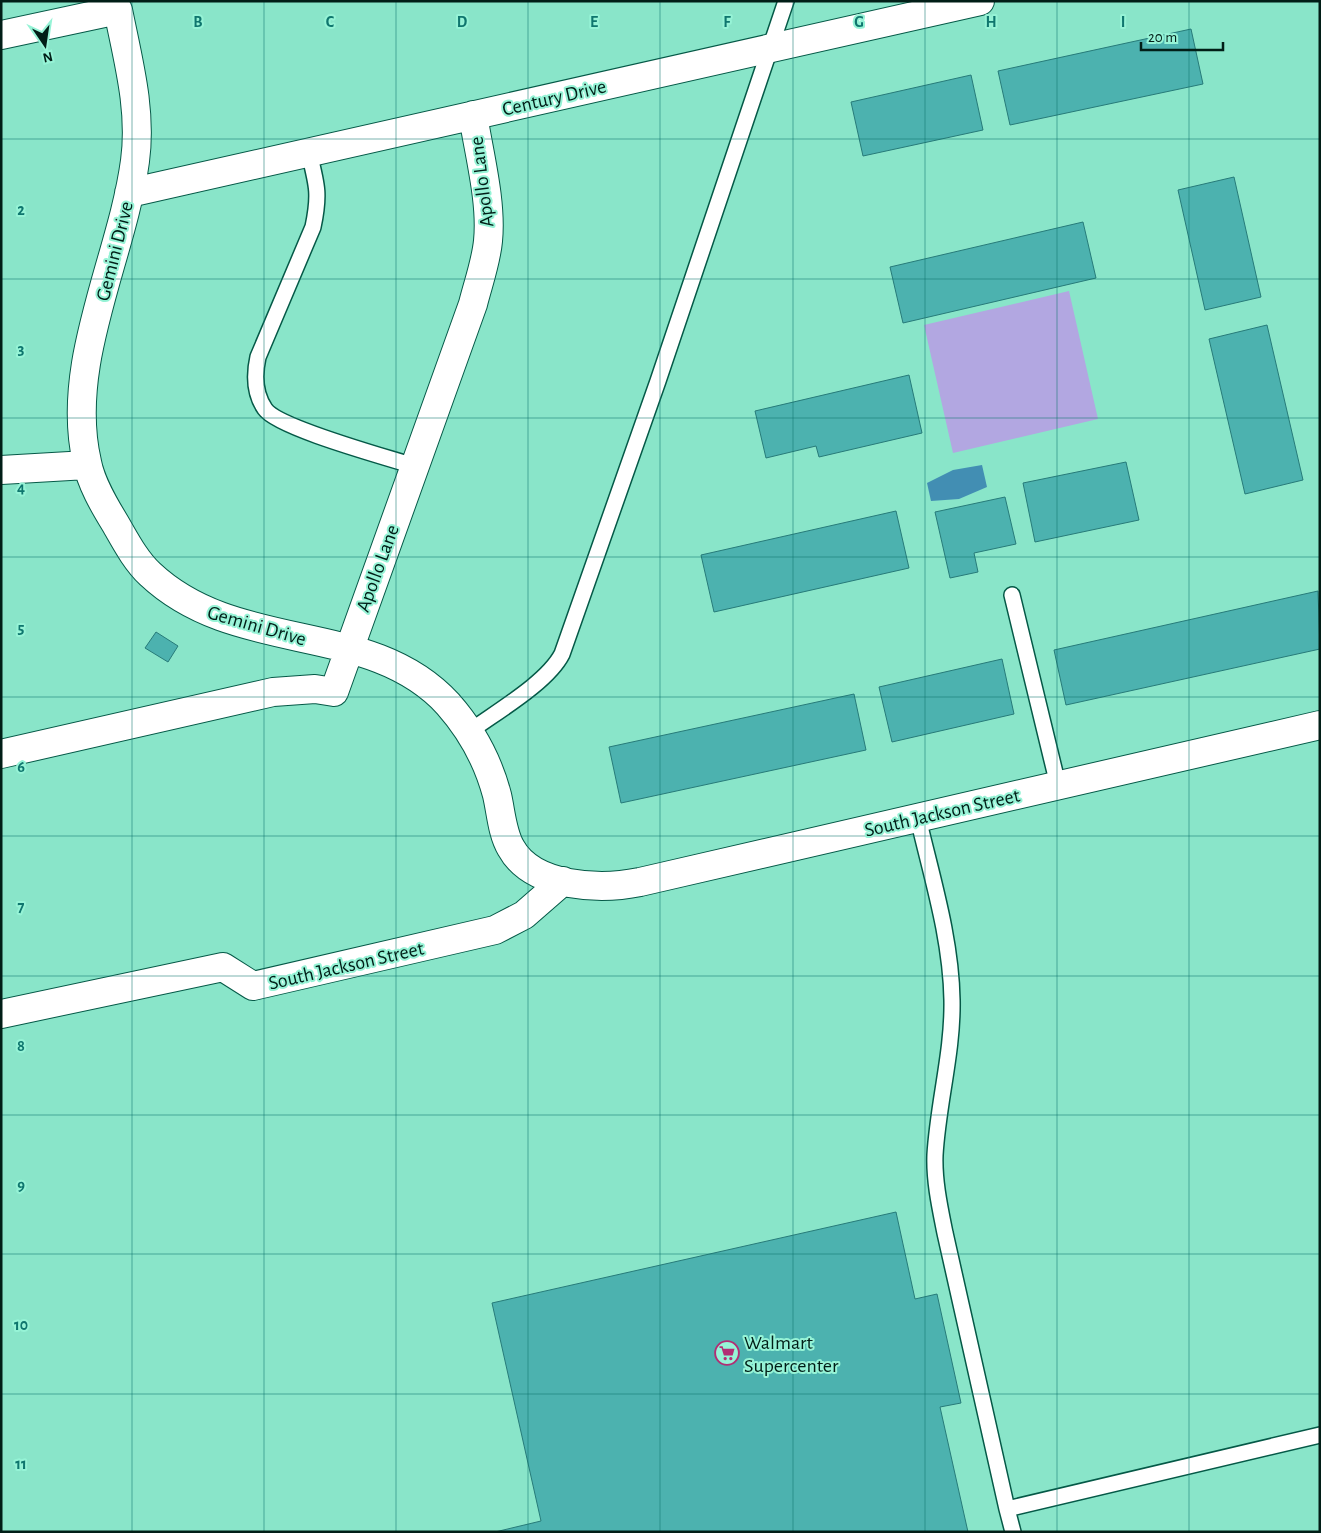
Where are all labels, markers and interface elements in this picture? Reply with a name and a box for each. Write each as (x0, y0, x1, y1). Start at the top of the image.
text: B (193, 14, 203, 30)
text: C (326, 14, 335, 30)
text: D (457, 14, 468, 30)
text: E (590, 14, 598, 30)
text: F (723, 14, 731, 30)
text: G (854, 14, 864, 30)
text: H (985, 14, 997, 30)
text: I (1121, 14, 1125, 30)
north arrow (20, 20, 70, 70)
scale bar (1141, 20, 1224, 52)
text: 20 m (1148, 30, 1177, 45)
text: N (41, 49, 54, 65)
street label: Century Drive (500, 76, 608, 120)
street label: Apollo Lane (467, 135, 497, 228)
street label: Gemini Drive (93, 199, 137, 303)
text: 2 (17, 202, 25, 218)
text: 3 (18, 341, 25, 357)
text: 4 (17, 480, 25, 496)
street label: Apollo Lane (353, 522, 403, 615)
street label: Gemini Drive (205, 602, 308, 650)
text: 5 (18, 620, 25, 636)
text: 6 (17, 759, 25, 775)
street label: South Jackson Street (863, 785, 1022, 841)
text: 7 (18, 899, 25, 915)
street label: South Jackson Street (267, 938, 426, 994)
text: 8 (17, 1038, 25, 1054)
text: 9 (17, 1177, 25, 1193)
text: 10 (14, 1317, 28, 1333)
place label: Walmart Supercenter (744, 1333, 839, 1376)
supermarket icon: Walmart Supercenter (714, 1340, 740, 1366)
text: 11 (15, 1456, 27, 1472)

